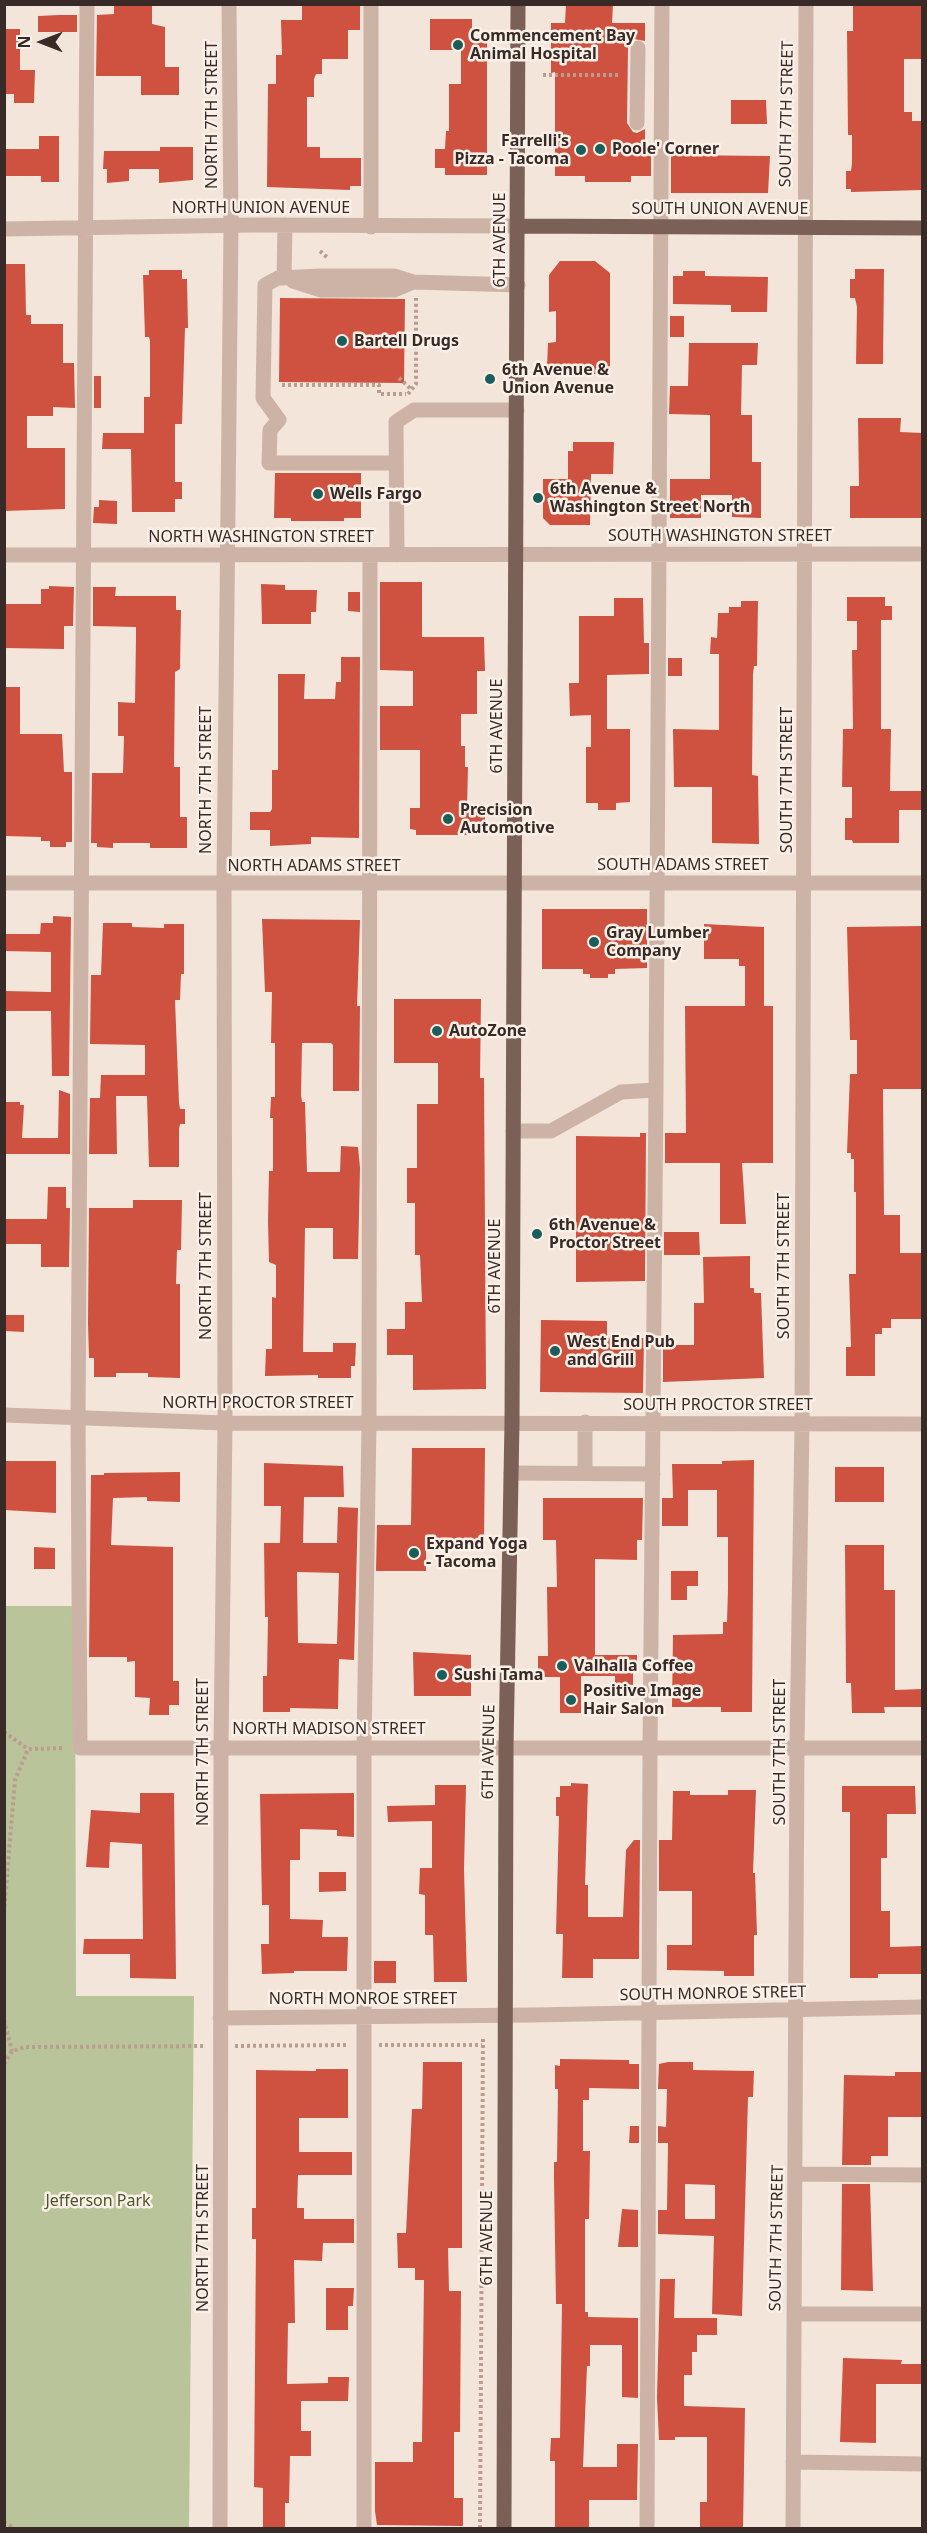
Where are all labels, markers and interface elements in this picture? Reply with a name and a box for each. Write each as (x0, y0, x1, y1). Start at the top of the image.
north arrow (12, 12, 72, 72)
place label: Commencement Bay Animal Hospital (470, 26, 635, 64)
text: N (13, 36, 35, 49)
marker: Commencement Bay Animal Hospital (451, 38, 465, 52)
street label: NORTH 7TH STREET (202, 41, 222, 189)
street label: SOUTH 7TH STREET (776, 41, 798, 187)
place label: Farrelli's Pizza - Tacoma (455, 131, 569, 169)
place label: Poole' Corner (612, 139, 719, 159)
marker: Poole' Corner (593, 142, 607, 156)
marker: Farrelli's Pizza - Tacoma (574, 143, 588, 157)
street label: 6TH AVENUE (490, 193, 510, 287)
street label: NORTH UNION AVENUE (172, 198, 350, 218)
street label: SOUTH UNION AVENUE (632, 199, 808, 219)
place label: Bartell Drugs (354, 331, 459, 351)
marker: Bartell Drugs (335, 334, 349, 348)
place label: 6th Avenue & Union Avenue (502, 360, 614, 398)
marker: 6th Avenue & Union Avenue (483, 372, 497, 386)
place label: 6th Avenue & Washington Street North (550, 479, 750, 517)
place label: Wells Fargo (330, 484, 422, 504)
marker: Wells Fargo (311, 487, 325, 501)
marker: 6th Avenue & Washington Street North (531, 491, 545, 505)
street label: SOUTH WASHINGTON STREET (608, 526, 832, 546)
street label: NORTH WASHINGTON STREET (148, 527, 374, 547)
street label: 6TH AVENUE (487, 679, 507, 773)
street label: NORTH 7TH STREET (196, 706, 216, 854)
street label: SOUTH 7TH STREET (777, 707, 797, 853)
place label: Precision Automotive (460, 800, 554, 838)
marker: Precision Automotive (441, 812, 455, 826)
street label: SOUTH ADAMS STREET (597, 855, 769, 875)
street label: NORTH ADAMS STREET (227, 856, 401, 876)
place label: Gray Lumber Company (606, 923, 709, 961)
marker: Gray Lumber Company (587, 935, 601, 949)
place label: AutoZone (449, 1021, 527, 1041)
marker: AutoZone (430, 1024, 444, 1038)
street label: NORTH 7TH STREET (196, 1192, 216, 1340)
street label: SOUTH 7TH STREET (774, 1193, 794, 1339)
place label: 6th Avenue & Proctor Street (549, 1215, 661, 1253)
street label: 6TH AVENUE (485, 1219, 505, 1313)
marker: 6th Avenue & Proctor Street (530, 1227, 544, 1241)
place label: West End Pub and Grill (567, 1332, 675, 1370)
marker: West End Pub and Grill (548, 1344, 562, 1358)
street label: NORTH PROCTOR STREET (162, 1393, 354, 1413)
street label: SOUTH PROCTOR STREET (623, 1395, 813, 1415)
place label: Expand Yoga - Tacoma (426, 1534, 527, 1572)
marker: Expand Yoga - Tacoma (407, 1546, 421, 1560)
place label: Valhalla Coffee (574, 1656, 693, 1676)
marker: Valhalla Coffee (555, 1659, 569, 1673)
place label: Sushi Tama (454, 1665, 543, 1685)
marker: Sushi Tama (435, 1668, 449, 1682)
street label: NORTH 7TH STREET (193, 1678, 213, 1826)
street label: SOUTH 7TH STREET (770, 1679, 790, 1825)
place label: Positive Image Hair Salon (583, 1681, 701, 1719)
marker: Positive Image Hair Salon (564, 1693, 578, 1707)
street label: 6TH AVENUE (479, 1704, 499, 1800)
street label: NORTH MADISON STREET (232, 1719, 426, 1739)
street label: SOUTH MONROE STREET (619, 1983, 807, 2005)
street label: NORTH MONROE STREET (269, 1989, 457, 2009)
street label: NORTH 7TH STREET (193, 2164, 213, 2312)
street label: SOUTH 7TH STREET (766, 2165, 788, 2311)
park label: Jefferson Park (45, 2191, 151, 2211)
street label: 6TH AVENUE (477, 2191, 497, 2285)

